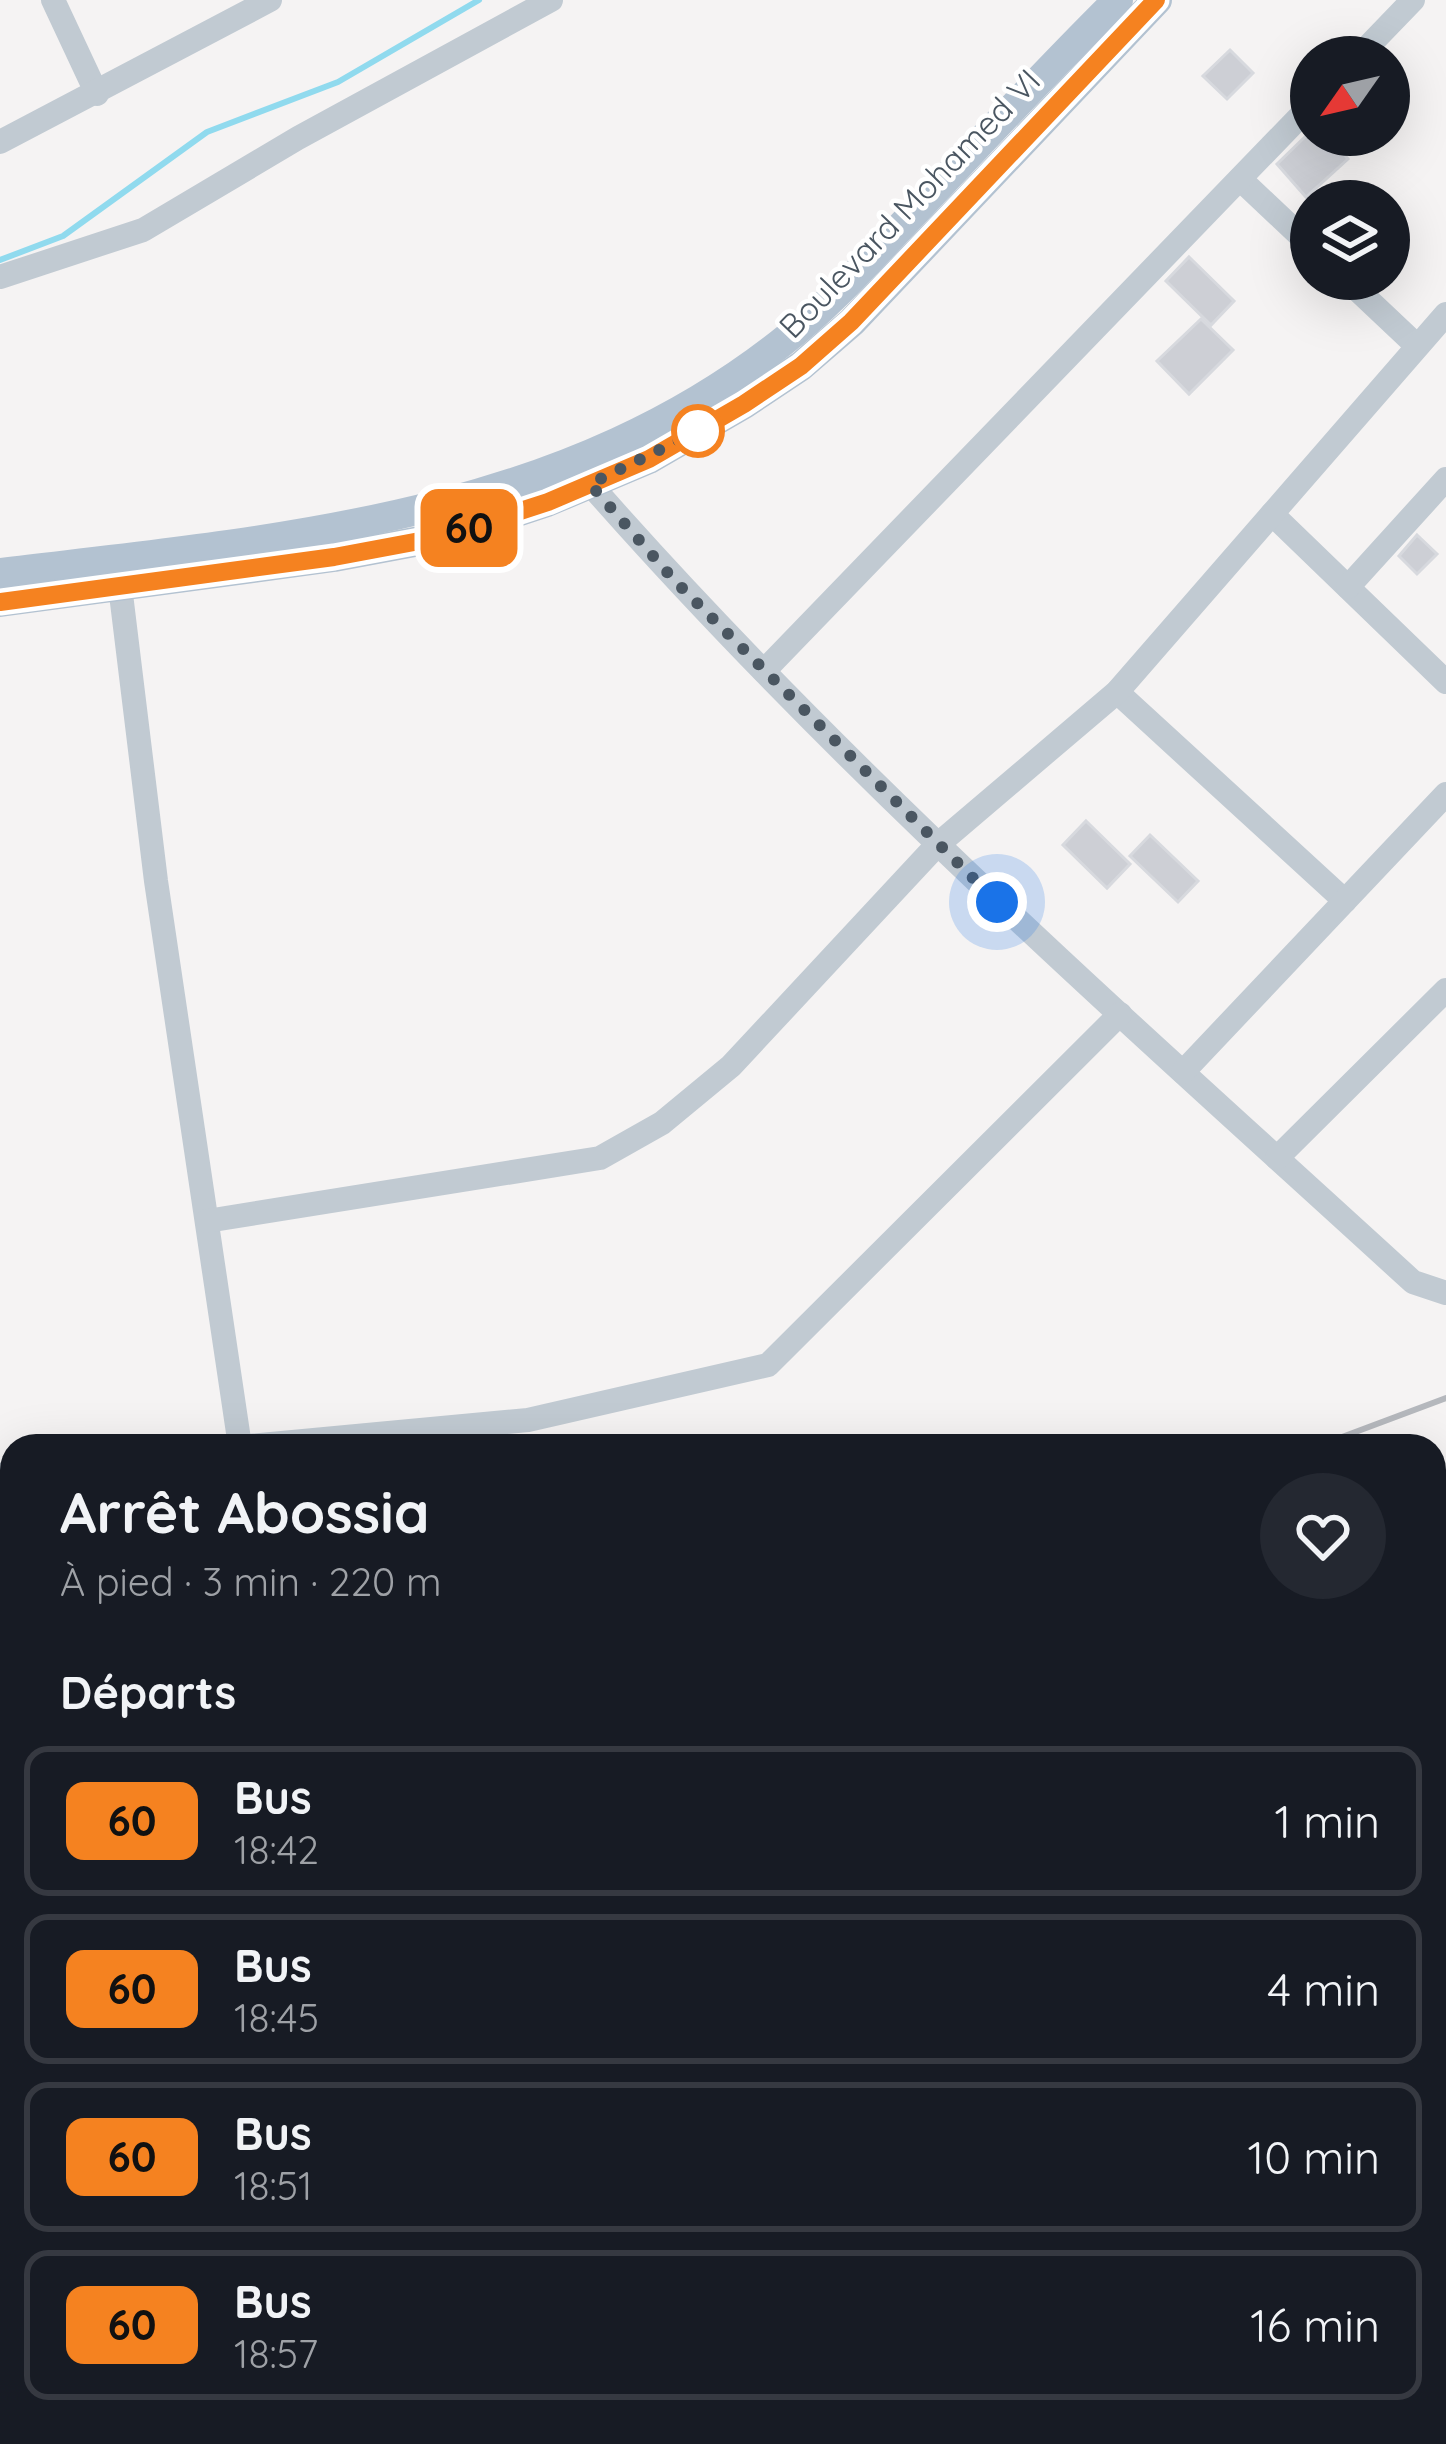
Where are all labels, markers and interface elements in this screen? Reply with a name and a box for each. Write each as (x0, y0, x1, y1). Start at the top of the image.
north arrow (1290, 36, 1410, 156)
map controls (1290, 36, 1410, 300)
street label: Boulevard Mohamed VI (770, 60, 1048, 346)
button: layers (1290, 180, 1410, 300)
unlabelled marker (673, 406, 723, 456)
line badge: 60 (415, 489, 523, 567)
text: 60 (444, 501, 494, 554)
your location (967, 872, 1027, 932)
button: heart (1260, 1473, 1386, 1599)
text: Arrêt Abossia (60, 1476, 430, 1547)
text: À pied · 3 min · 220 m (60, 1557, 442, 1606)
text: Départs (60, 1664, 236, 1720)
text: Bus (234, 1769, 312, 1825)
text: 1 min (1274, 1793, 1380, 1849)
text: 60 (107, 1794, 157, 1847)
text: 18:42 (234, 1825, 319, 1874)
text: Bus (234, 1937, 312, 1993)
text: 4 min (1267, 1961, 1380, 2017)
text: 60 (107, 1962, 157, 2015)
text: 18:45 (234, 1993, 319, 2042)
text: Bus (234, 2105, 312, 2161)
text: 10 min (1248, 2129, 1380, 2185)
text: 60 (107, 2130, 157, 2183)
text: 18:51 (234, 2161, 312, 2210)
text: Bus (234, 2273, 312, 2329)
text: 16 min (1250, 2297, 1380, 2353)
text: 60 (107, 2298, 157, 2351)
text: 18:57 (234, 2329, 318, 2378)

